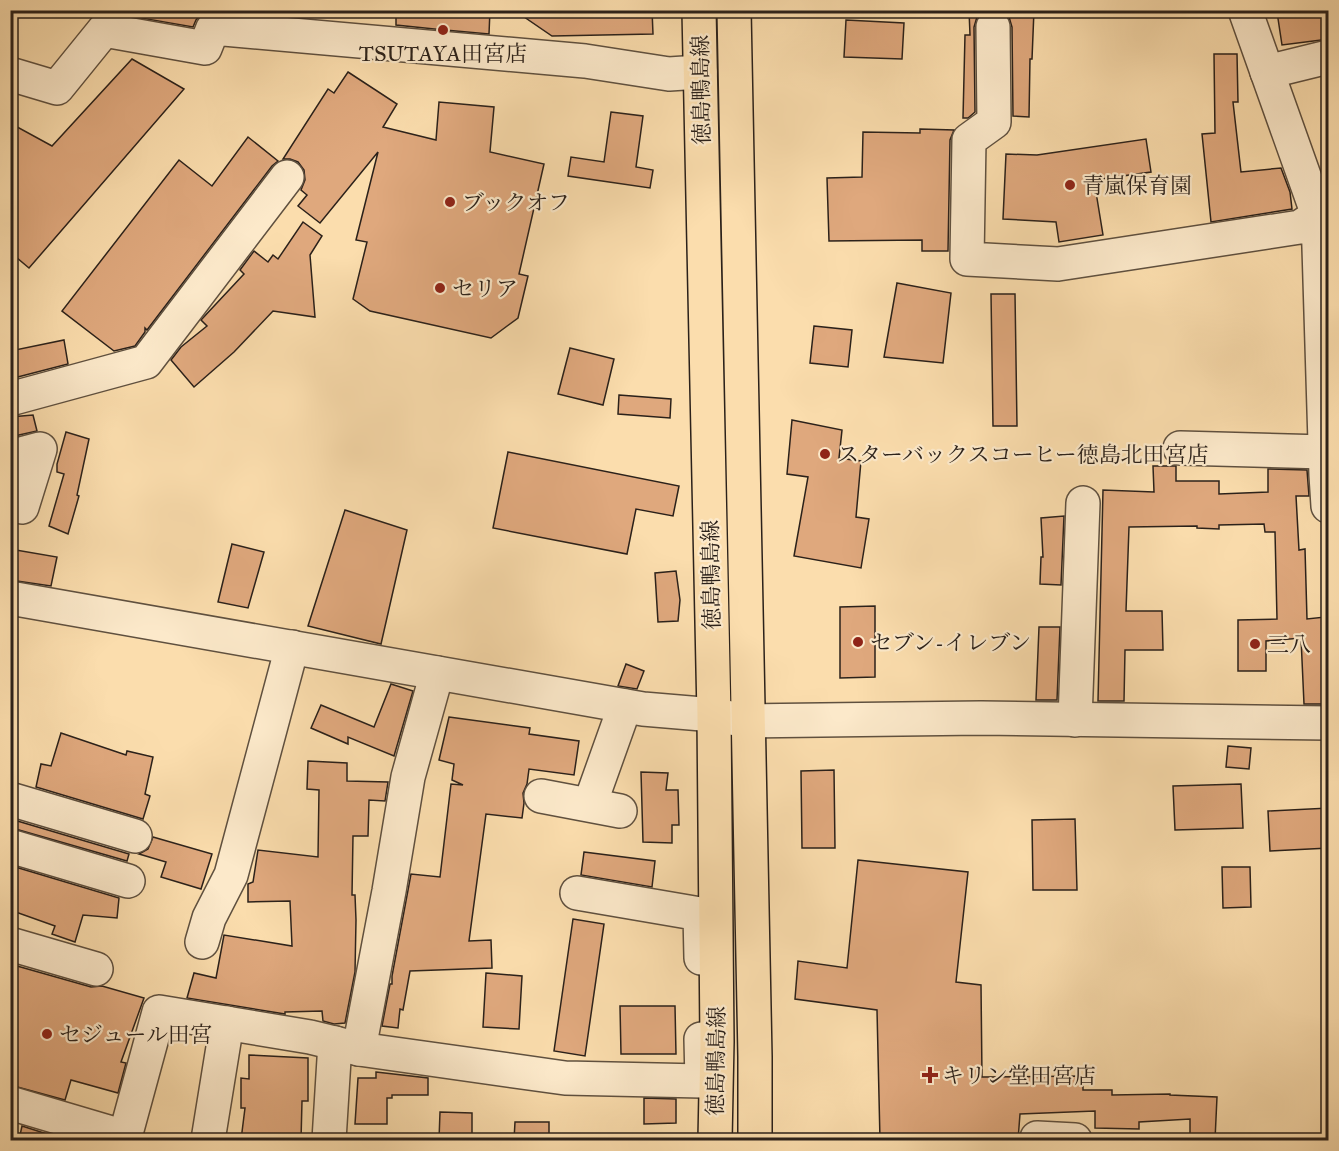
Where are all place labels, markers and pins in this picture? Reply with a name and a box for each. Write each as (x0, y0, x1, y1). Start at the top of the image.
marker: TSUTAYA田宮店 (436, 23, 450, 37)
place label: TSUTAYA田宮店 (359, 40, 527, 67)
place label: 青嵐保育園 (1082, 172, 1192, 199)
marker: 青嵐保育園 (1063, 178, 1077, 192)
place label: ブックオフ (462, 189, 570, 216)
marker: ブックオフ (443, 195, 457, 209)
place label: セリア (452, 275, 518, 302)
marker: セリア (433, 281, 447, 295)
place label: スターバックスコーヒー徳島北田宮店 (837, 441, 1209, 468)
marker: スターバックスコーヒー徳島北田宮店 (818, 447, 832, 461)
place label: セブン-イレブン (870, 629, 1031, 656)
place label: 三八 (1267, 631, 1311, 658)
marker: セブン-イレブン (851, 635, 865, 649)
marker: 三八 (1248, 637, 1262, 651)
place label: セジュール田宮 (59, 1021, 212, 1048)
marker: セジュール田宮 (40, 1027, 54, 1041)
place label: キリン堂田宮店 (942, 1062, 1096, 1089)
marker: キリン堂田宮店 (923, 1068, 937, 1082)

